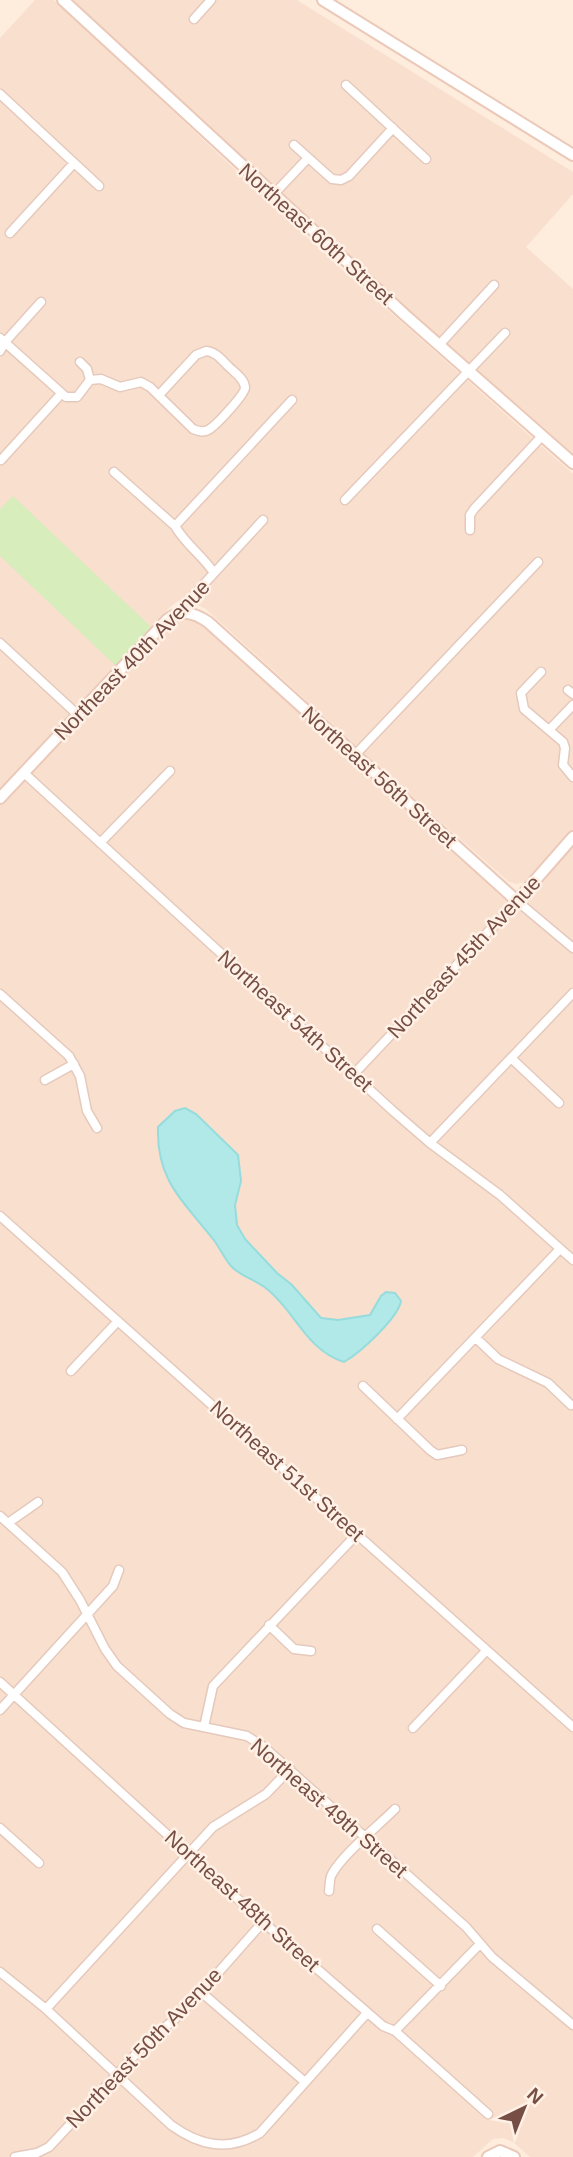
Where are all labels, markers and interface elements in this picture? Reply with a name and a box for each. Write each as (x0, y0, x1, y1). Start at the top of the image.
street label: Northeast 60th Street (234, 158, 398, 309)
street label: Northeast 40th Avenue (49, 575, 214, 744)
street label: Northeast 56th Street (297, 701, 461, 852)
street label: Northeast 45th Avenue (382, 871, 545, 1042)
street label: Northeast 54th Street (213, 945, 377, 1096)
street label: Northeast 51st Street (206, 1396, 369, 1546)
street label: Northeast 49th Street (246, 1733, 412, 1882)
street label: Northeast 48th Street (160, 1825, 324, 1976)
street label: Northeast 50th Avenue (61, 1963, 226, 2132)
north arrow (489, 2073, 559, 2143)
text: N (523, 2084, 547, 2108)

